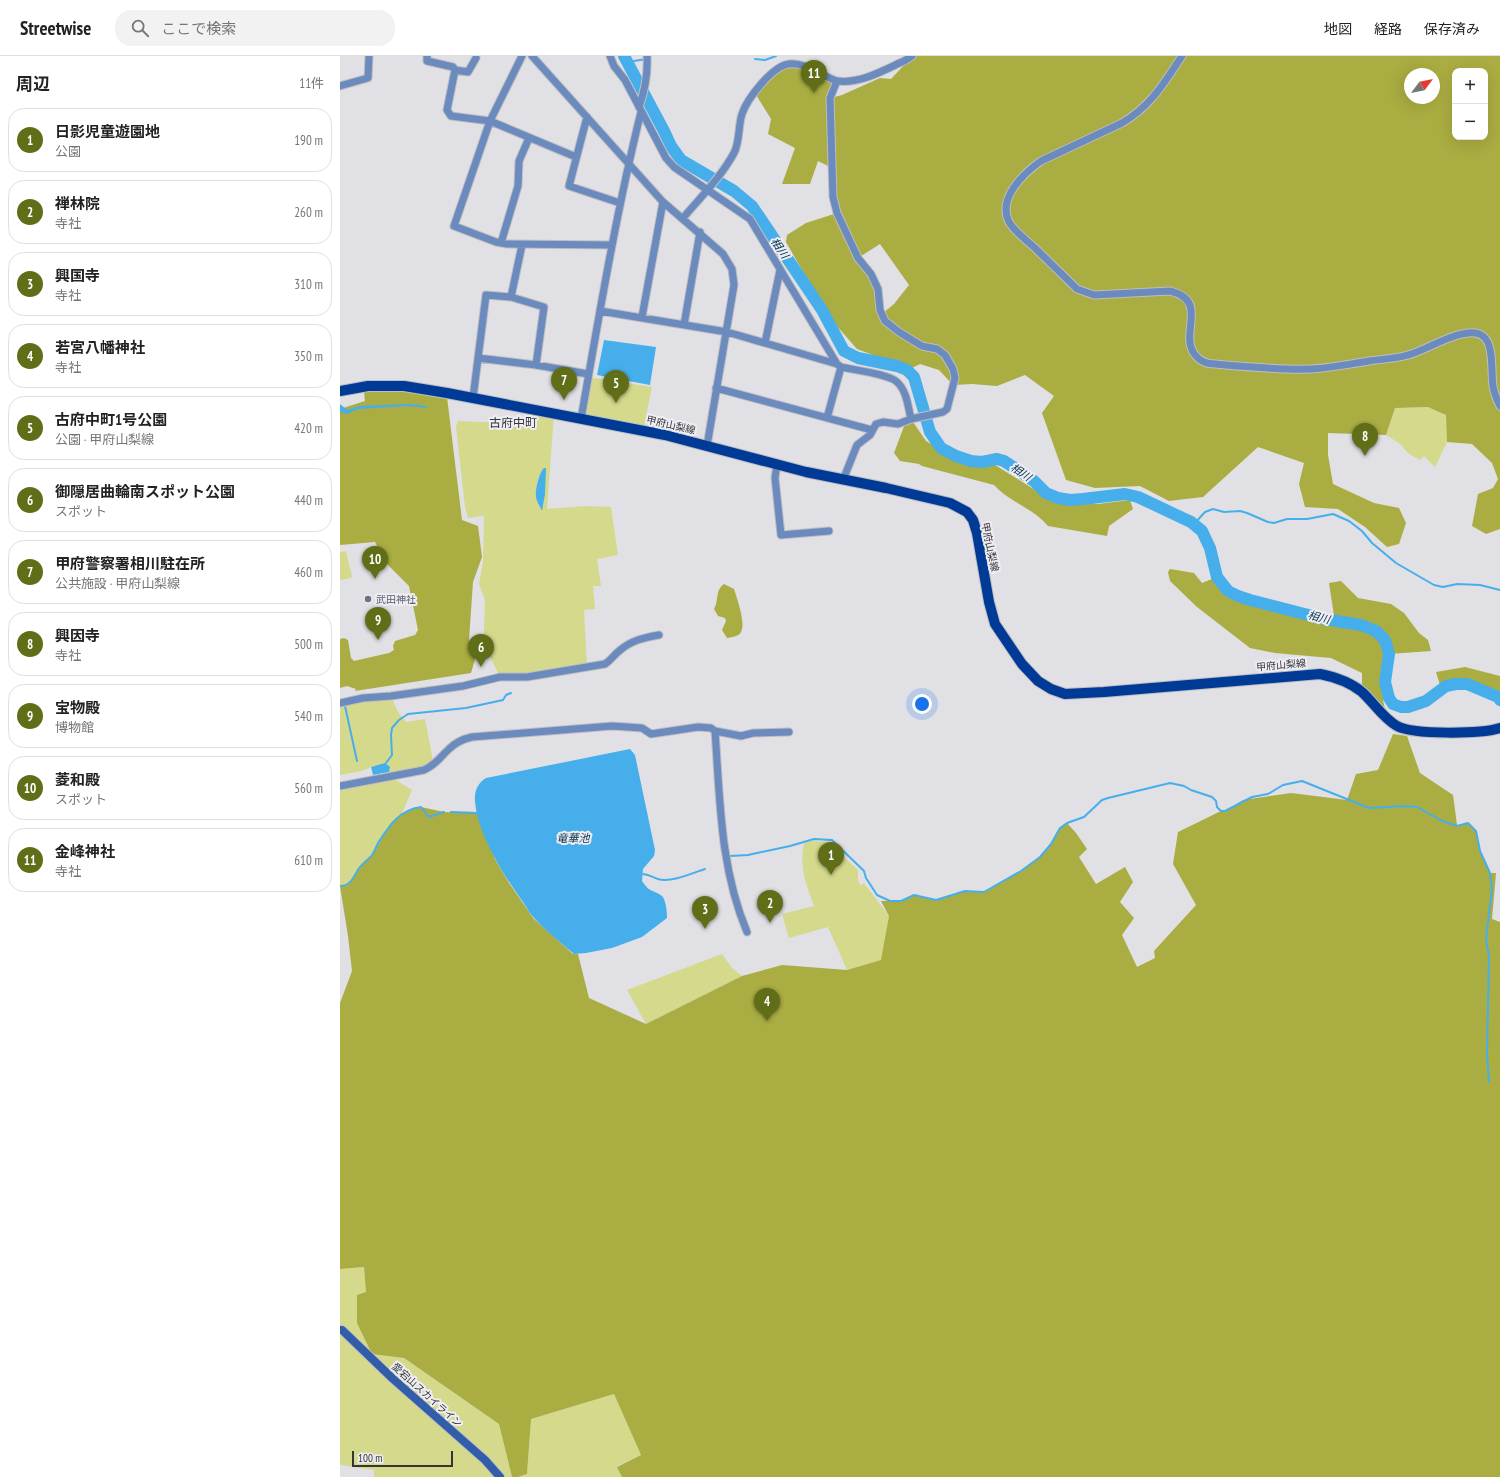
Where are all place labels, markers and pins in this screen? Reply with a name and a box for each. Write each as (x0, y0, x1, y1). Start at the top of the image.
pin: 11 (801, 60, 827, 93)
pin: 7 (551, 367, 577, 400)
pin: 5 (603, 370, 629, 403)
pin: 8 (1352, 423, 1378, 456)
pin: 10 (362, 546, 388, 579)
place label: 武田神社 (376, 593, 416, 606)
marker: 武田神社 (363, 594, 373, 604)
pin: 9 (365, 607, 391, 640)
pin: 6 (468, 634, 494, 667)
pin: 1 (818, 842, 844, 875)
pin: 2 (757, 890, 783, 923)
pin: 3 (692, 896, 718, 929)
pin: 4 (754, 988, 780, 1021)

